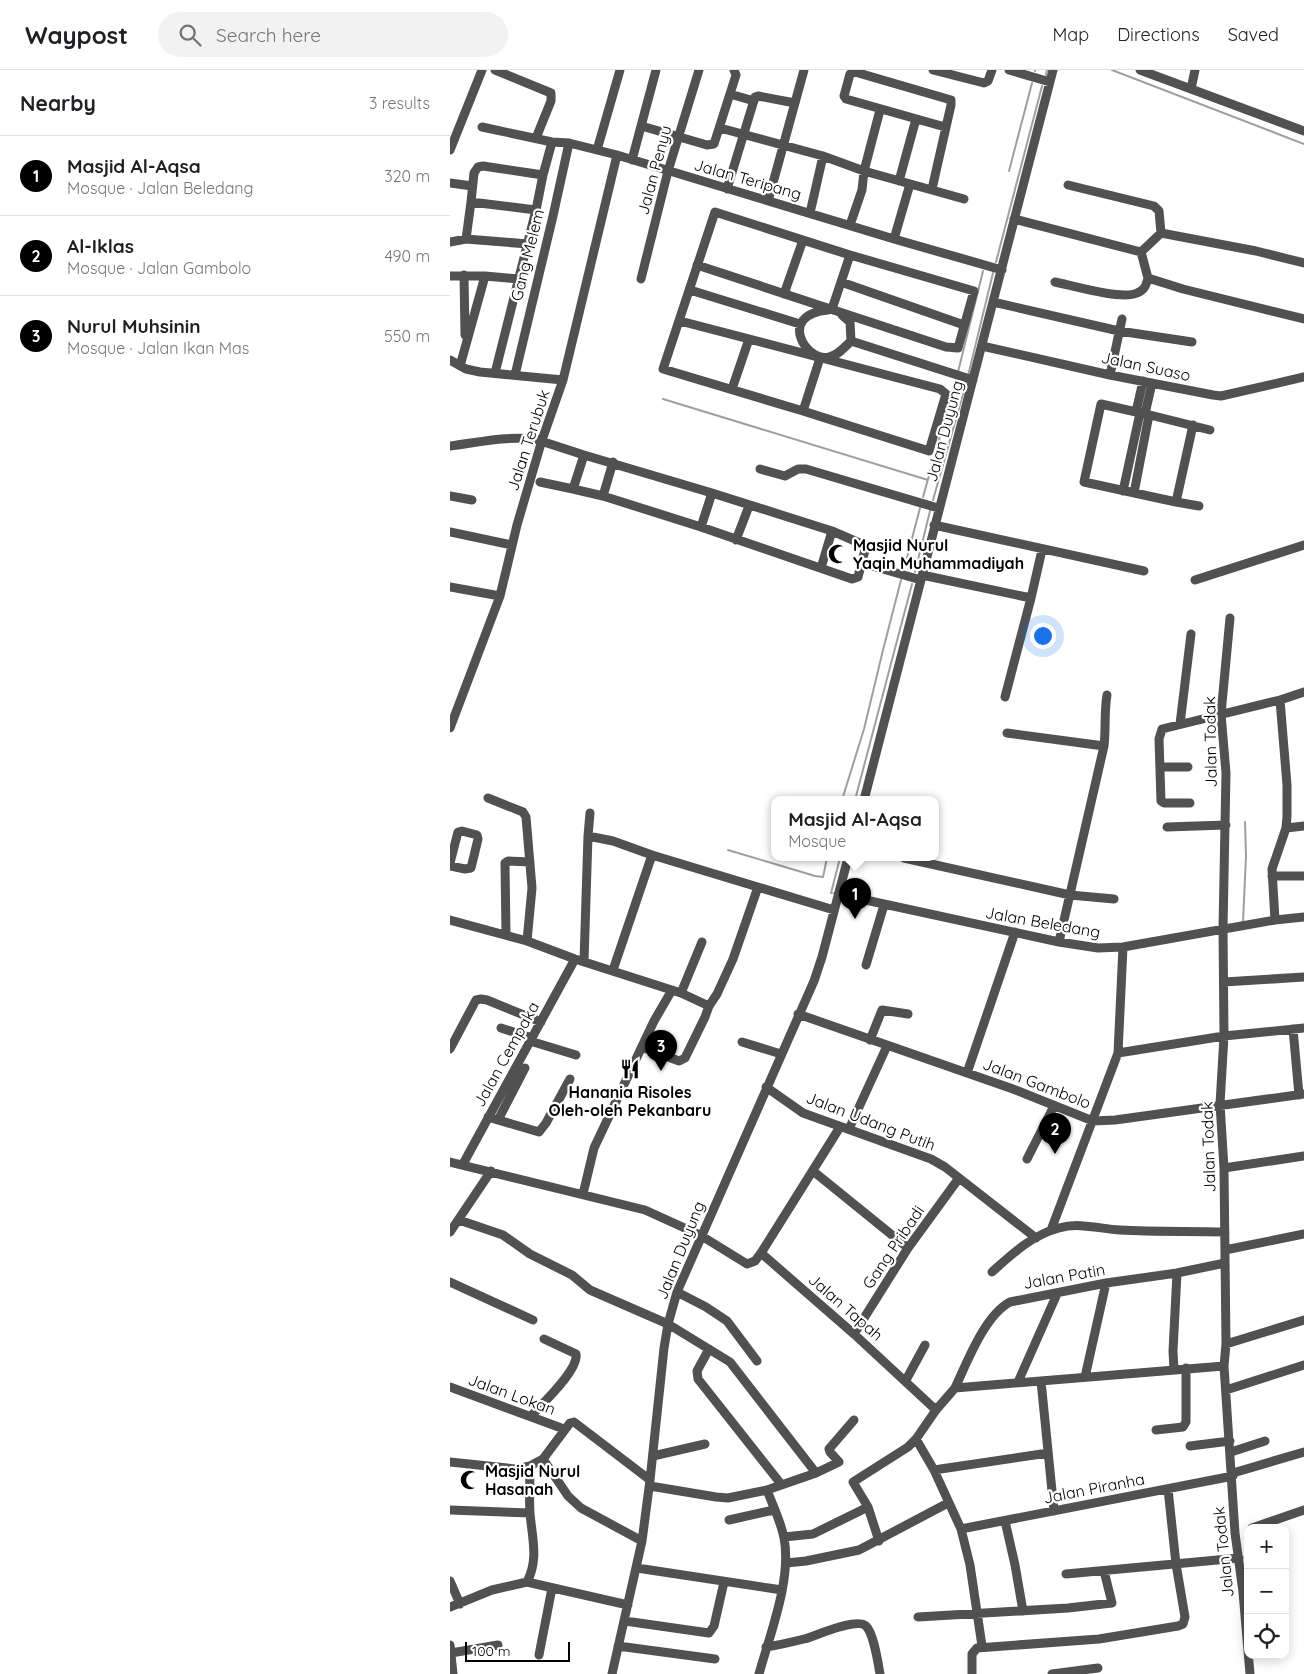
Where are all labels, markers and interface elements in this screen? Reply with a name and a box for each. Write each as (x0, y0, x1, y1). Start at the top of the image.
search box (158, 12, 508, 57)
text: Waypost (25, 20, 128, 50)
icon: search (176, 21, 204, 49)
text: Search here (216, 23, 321, 47)
text: Map (1052, 23, 1089, 46)
text: Directions (1117, 23, 1200, 46)
text: Saved (1228, 23, 1279, 46)
text: Nearby (20, 90, 96, 116)
text: 3 results (369, 93, 430, 113)
street label: Jalan Penyu (632, 123, 676, 217)
text: Masjid Al-Aqsa (67, 154, 201, 178)
street label: Jalan Teripang (692, 154, 804, 204)
text: 1 (33, 166, 39, 186)
text: 320 m (384, 166, 430, 186)
text: Mosque · Jalan Beledang (67, 178, 254, 198)
street label: Gang Melem (506, 207, 548, 303)
text: Al-Iklas (67, 234, 134, 258)
text: 2 (31, 246, 41, 266)
text: 490 m (384, 246, 430, 266)
text: Mosque · Jalan Gambolo (67, 258, 251, 278)
text: Nurul Muhsinin (67, 314, 201, 338)
text: 3 (32, 326, 40, 346)
text: 550 m (384, 326, 430, 346)
text: Mosque · Jalan Ikan Mas (67, 338, 249, 358)
street label: Jalan Suaso (1100, 347, 1192, 385)
street label: Jalan Duyung (921, 378, 967, 484)
street label: Jalan Terubuk (502, 387, 554, 493)
place label: Masjid Nurul Yaqin Muhammadiyah (853, 535, 1024, 573)
mosque icon: Masjid Nurul Yaqin Muhammadiyah (827, 543, 849, 565)
your location (1030, 623, 1056, 649)
street label: Jalan Todak (1199, 696, 1221, 788)
popup (771, 796, 939, 861)
text: Masjid Al-Aqsa (788, 807, 922, 831)
text: Mosque (788, 831, 846, 851)
pin: 1 (839, 878, 871, 919)
street label: Jalan Beledang (984, 902, 1102, 942)
street label: Jalan Cempaka (469, 998, 543, 1110)
pin: 3 (645, 1030, 677, 1071)
street label: Jalan Gambolo (980, 1053, 1094, 1113)
restaurant icon: Hanania Risoles Oleh-oleh Pekanbaru (619, 1058, 641, 1080)
place label: Hanania Risoles Oleh-oleh Pekanbaru (549, 1082, 711, 1120)
street label: Jalan Udang Putih (804, 1087, 938, 1155)
street label: Jalan Todak (1196, 1101, 1220, 1193)
pin: 2 (1039, 1113, 1071, 1154)
street label: Jalan Duyung (651, 1198, 709, 1302)
street label: Gang Pribadi (858, 1201, 928, 1293)
street label: Jalan Patin (1021, 1259, 1107, 1293)
street label: Jalan Tapah (805, 1269, 887, 1345)
street label: Jalan Lokan (466, 1369, 558, 1419)
place label: Masjid Nurul Hasanah (485, 1461, 580, 1499)
street label: Jalan Piranha (1042, 1468, 1146, 1508)
mosque icon: Masjid Nurul Hasanah (459, 1469, 481, 1491)
street label: Jalan Todak (1208, 1506, 1238, 1598)
map controls (1244, 1524, 1289, 1659)
button: + (1244, 1524, 1289, 1569)
button: − (1244, 1569, 1289, 1614)
button: locate (1244, 1614, 1289, 1659)
scale bar (465, 1639, 570, 1662)
text: 100 m (472, 1642, 510, 1660)

